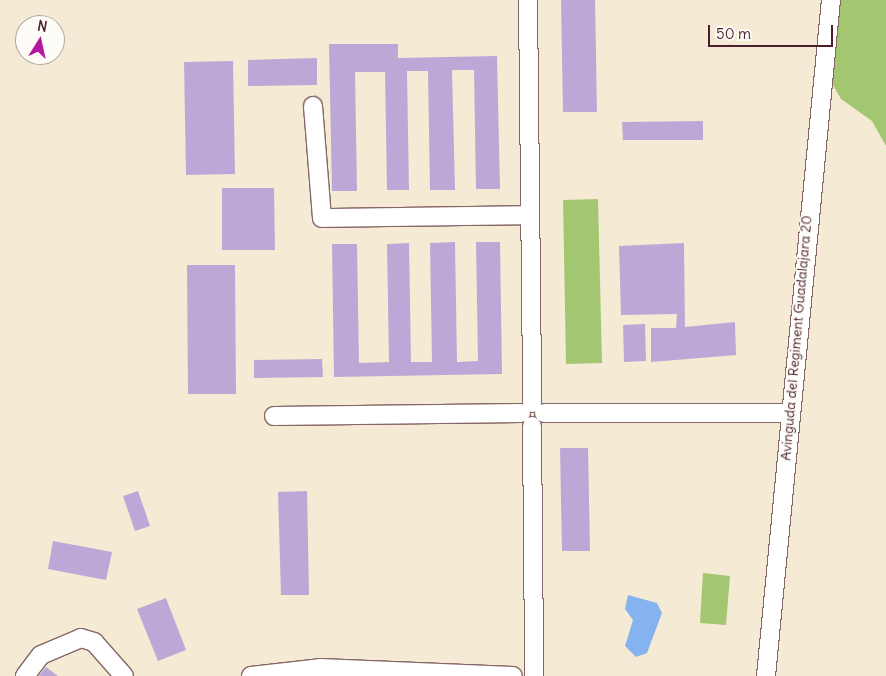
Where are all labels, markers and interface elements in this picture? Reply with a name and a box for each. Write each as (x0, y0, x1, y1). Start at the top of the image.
north arrow (15, 15, 65, 65)
scale bar (711, 15, 836, 47)
text: N (36, 17, 49, 36)
text: 50 m (716, 24, 751, 43)
street label: Avinguda del Regiment Guadalajara 20 (777, 215, 815, 461)

